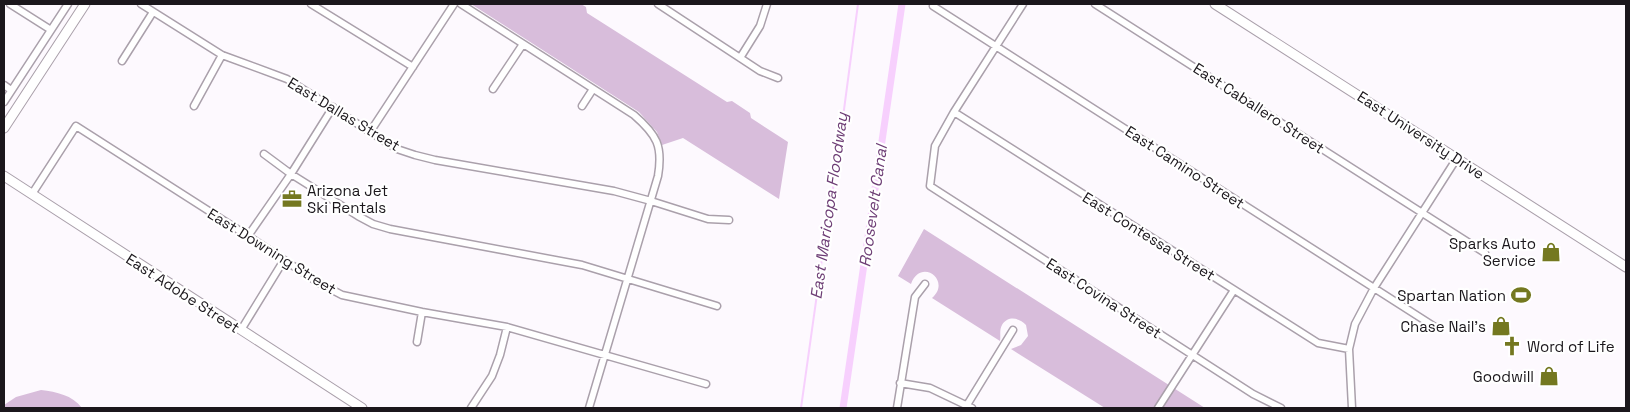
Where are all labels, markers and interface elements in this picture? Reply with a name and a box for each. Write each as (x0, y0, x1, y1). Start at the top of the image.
street label: East Caballero Street (1190, 58, 1328, 158)
street label: East Dallas Street (284, 73, 404, 155)
street label: East University Drive (1354, 87, 1488, 183)
water label: East Maricopa Floodway (806, 110, 853, 301)
street label: East Camino Street (1122, 121, 1248, 213)
water label: Roosevelt Canal (854, 142, 892, 268)
place label: Arizona Jet Ski Rentals (307, 181, 388, 217)
street label: East Contessa Street (1079, 187, 1219, 285)
office icon: Arizona Jet Ski Rentals (281, 188, 303, 210)
street label: East Downing Street (204, 204, 340, 298)
place label: Sparks Auto Service (1449, 234, 1536, 270)
shop icon: Sparks Auto Service (1540, 241, 1562, 263)
street label: East Adobe Street (123, 249, 244, 337)
street label: East Covina Street (1043, 254, 1165, 342)
sports icon: Spartan Nation (1510, 284, 1532, 306)
place label: Spartan Nation (1397, 286, 1506, 305)
shop icon: Chase Nail's (1490, 315, 1512, 337)
place label: Chase Nail's (1400, 317, 1486, 336)
church icon: Word of Life (1501, 335, 1523, 357)
place label: Word of Life (1527, 337, 1615, 356)
shop icon: Goodwill (1538, 365, 1560, 387)
place label: Goodwill (1473, 367, 1534, 386)

